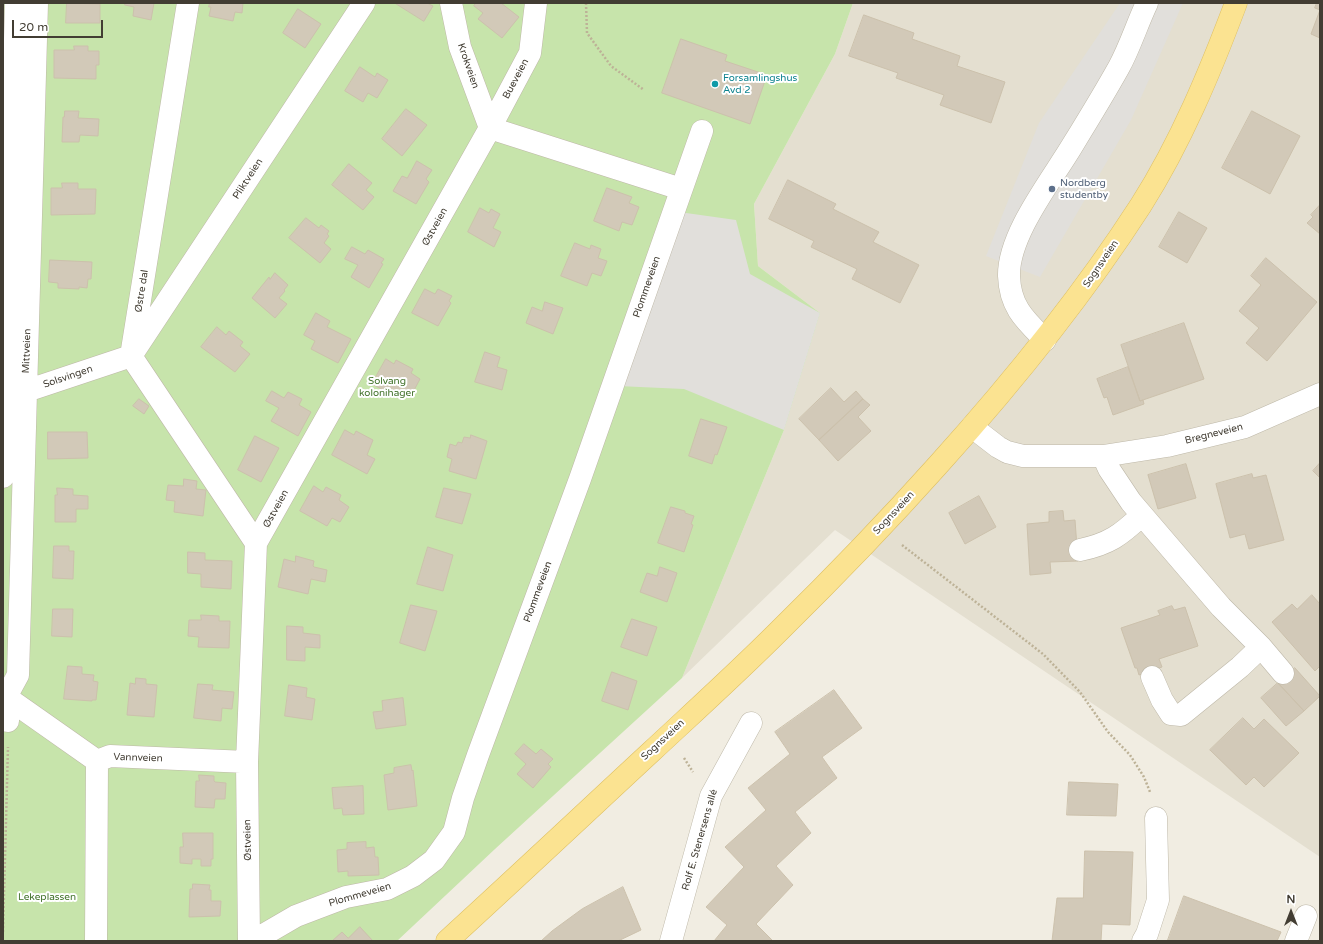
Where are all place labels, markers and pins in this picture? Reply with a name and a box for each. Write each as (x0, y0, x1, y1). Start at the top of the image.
place label: Forsamlingshus Avd 2 (723, 72, 797, 96)
marker: Forsamlingshus Avd 2 (710, 79, 720, 89)
place label: Nordberg studentby (1060, 177, 1108, 200)
marker: Nordberg studentby (1047, 184, 1057, 194)

